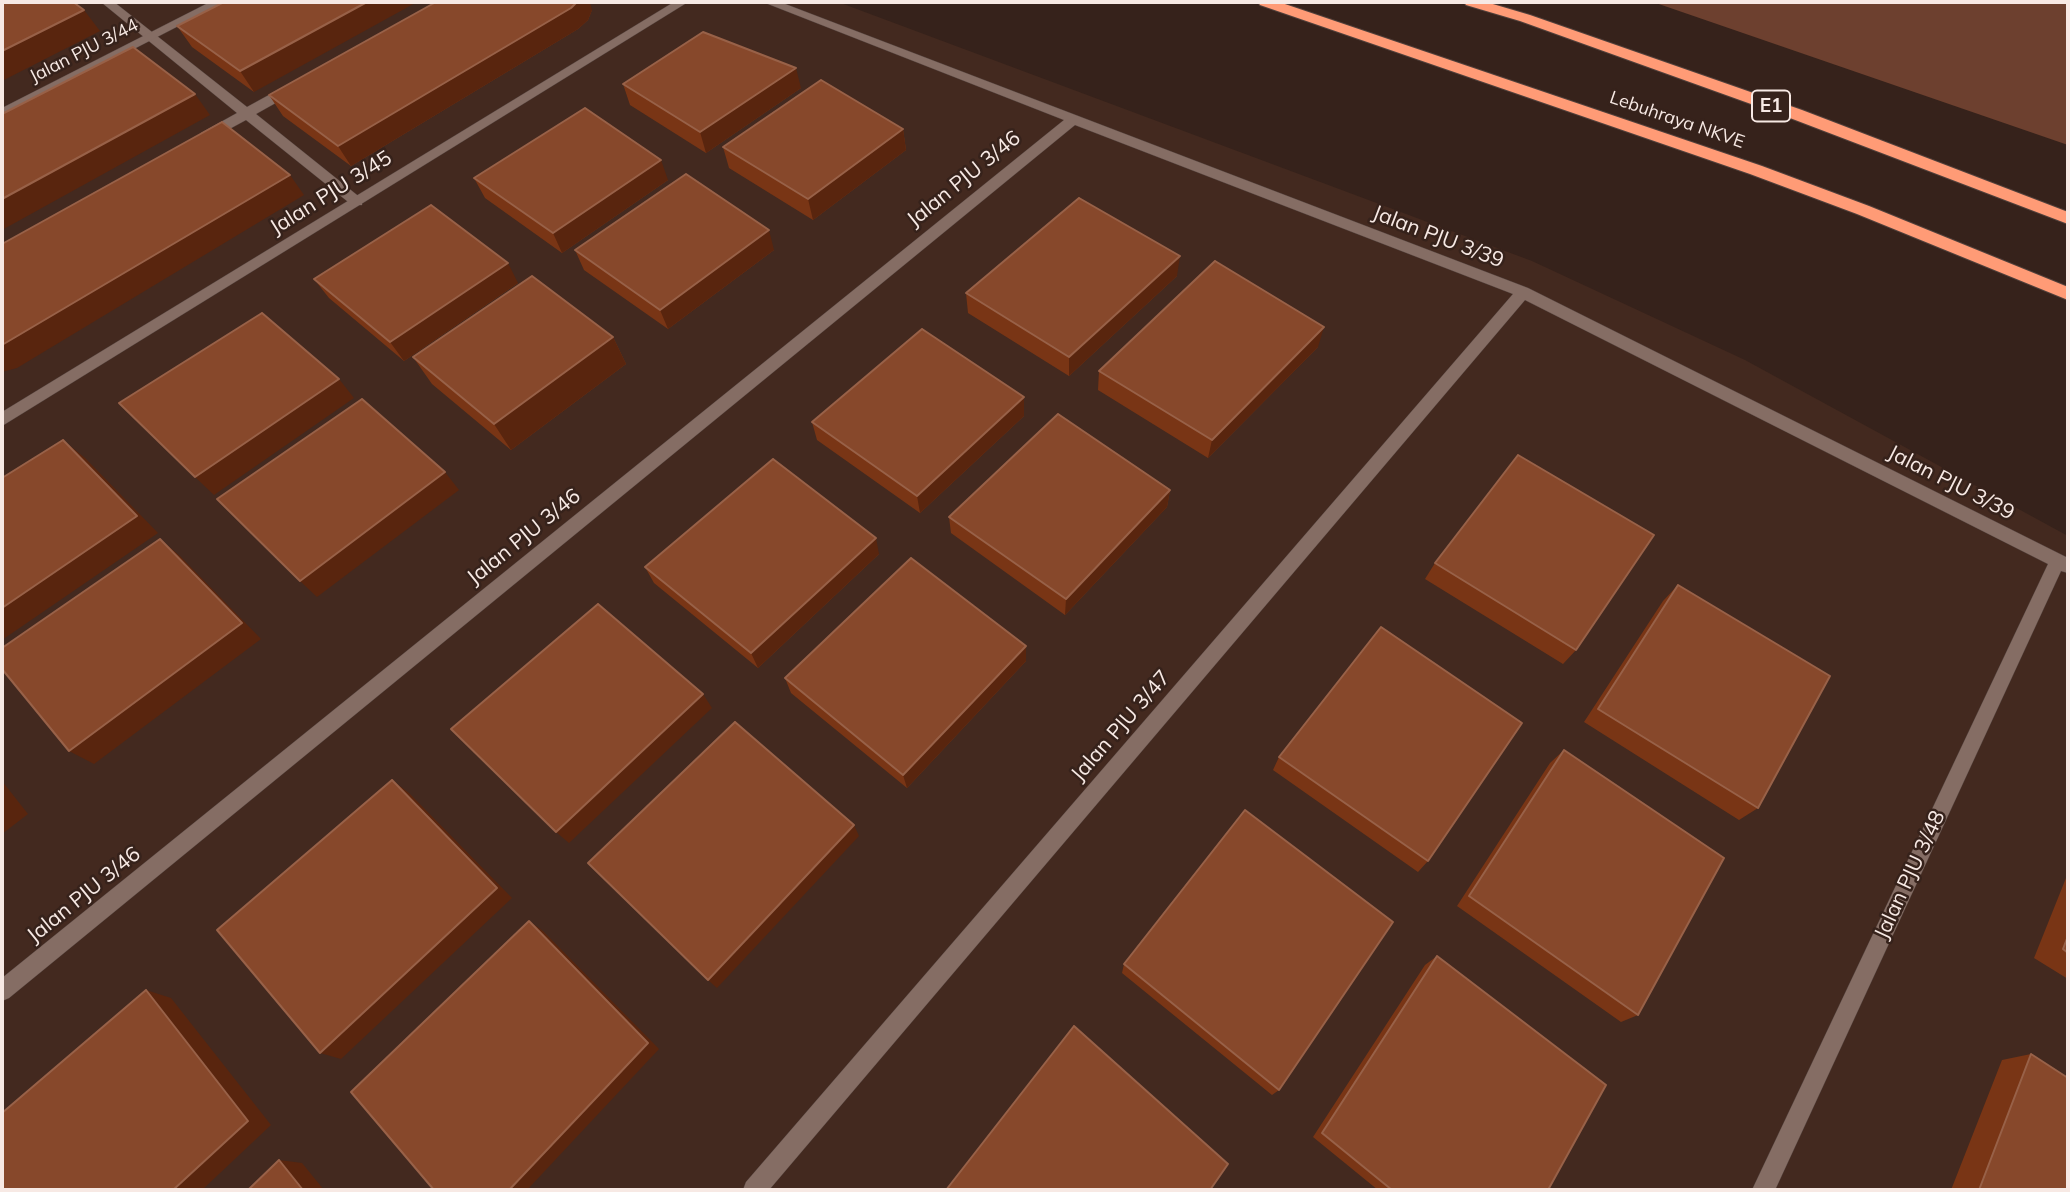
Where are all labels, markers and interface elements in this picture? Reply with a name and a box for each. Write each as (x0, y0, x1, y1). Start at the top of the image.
street label: Jalan PJU 3/44 (26, 14, 142, 88)
street label: Lebuhraya NKVE (1607, 87, 1747, 153)
road number: E1 (1752, 90, 1790, 122)
street label: Jalan PJU 3/46 (902, 126, 1026, 232)
street label: Jalan PJU 3/45 (265, 146, 397, 240)
street label: Jalan PJU 3/39 (1369, 200, 1507, 274)
street label: Jalan PJU 3/39 (1883, 440, 2019, 526)
street label: Jalan PJU 3/46 (462, 484, 586, 590)
street label: Jalan PJU 3/47 (1066, 665, 1176, 787)
street label: Jalan PJU 3/48 (1869, 807, 1951, 943)
street label: Jalan PJU 3/46 (22, 842, 146, 948)

